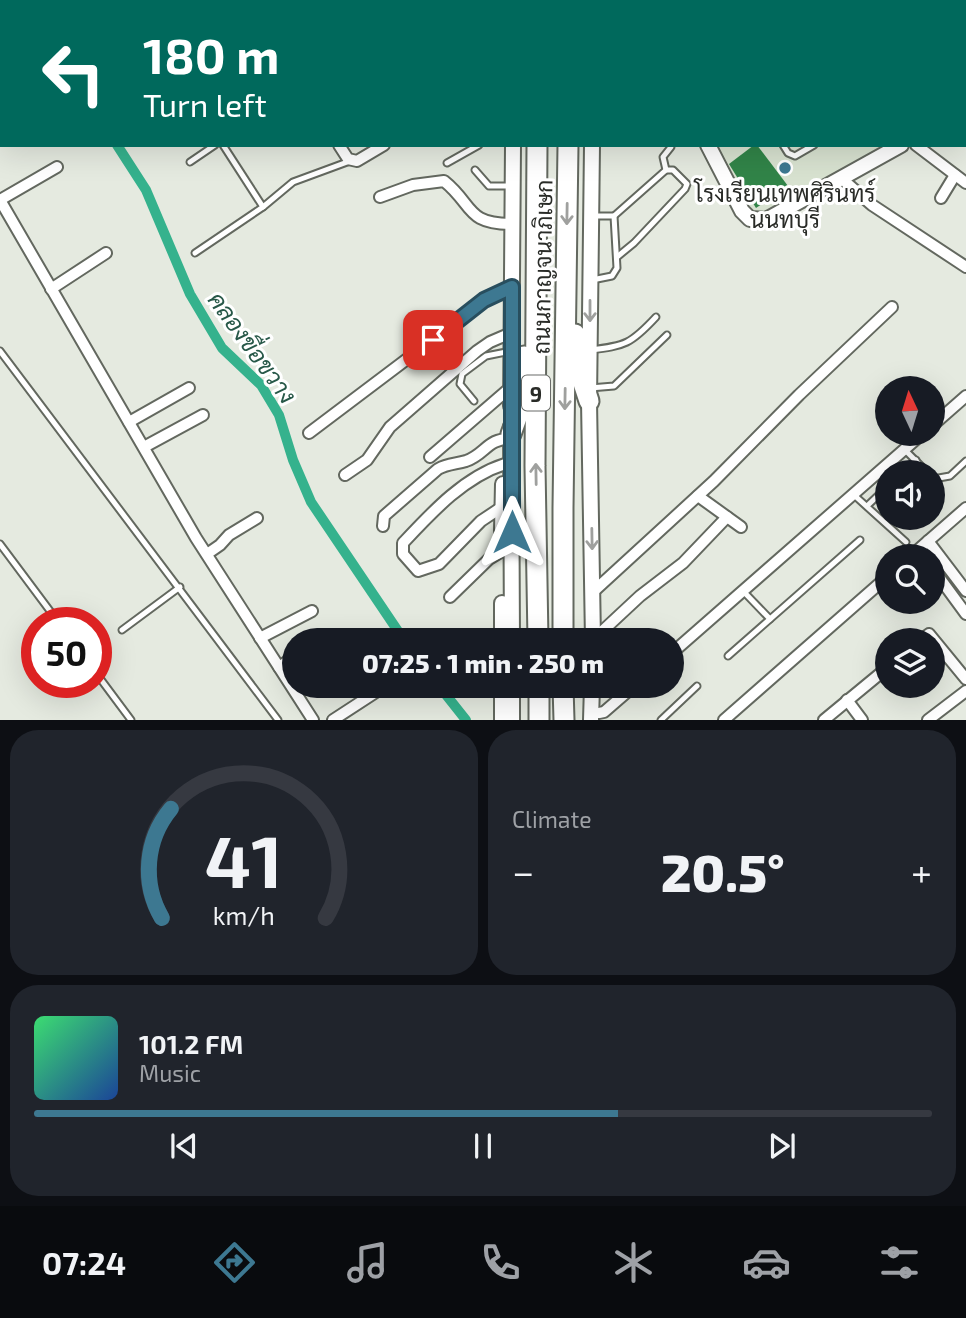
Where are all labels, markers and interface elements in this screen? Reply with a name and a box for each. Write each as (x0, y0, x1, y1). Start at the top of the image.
text: 180 m (143, 25, 279, 84)
icon: left (28, 28, 119, 119)
text: Turn left (143, 85, 267, 123)
marker: โรงเรียนเทพศิรินทร์ นนทบุรี (777, 160, 793, 176)
place label: โรงเรียนเทพศิรินทร์ นนทบุรี (692, 178, 876, 236)
street label: ถนนกาญจนาภิเษก (526, 179, 559, 355)
one-way arrow (560, 202, 574, 225)
water label: คลองขื่อขวาง (203, 283, 307, 409)
one-way arrow (583, 300, 597, 323)
pin (403, 310, 463, 370)
icon: arrive (414, 321, 452, 359)
road number: 9 (522, 376, 550, 410)
north arrow (875, 376, 945, 446)
map controls (875, 376, 945, 698)
one-way arrow (558, 387, 571, 410)
button: sound (875, 460, 945, 530)
one-way arrow (529, 463, 542, 486)
position arrow (475, 495, 549, 569)
one-way arrow (586, 527, 599, 550)
button: search (875, 544, 945, 614)
speed limit sign: 50 (21, 607, 112, 698)
button: layers (875, 628, 945, 698)
text: 07:25 · 1 min · 250 m (362, 647, 604, 678)
text: Climate (512, 805, 592, 833)
text: 41 (205, 816, 283, 904)
text: 20.5° (661, 840, 785, 902)
text: − (512, 848, 534, 894)
text: + (911, 848, 932, 894)
text: km/h (213, 900, 275, 930)
text: 101.2 FM (139, 1028, 243, 1059)
text: Music (139, 1059, 201, 1087)
icon: previous (165, 1127, 203, 1165)
icon: pause (464, 1127, 502, 1165)
icon: next (763, 1127, 801, 1165)
icon: directions (210, 1238, 259, 1287)
icon: music (343, 1238, 392, 1287)
icon: phone (476, 1238, 525, 1287)
icon: climate (609, 1238, 658, 1287)
icon: car (742, 1238, 791, 1287)
icon: filters (875, 1238, 924, 1287)
text: 07:24 (42, 1243, 126, 1281)

